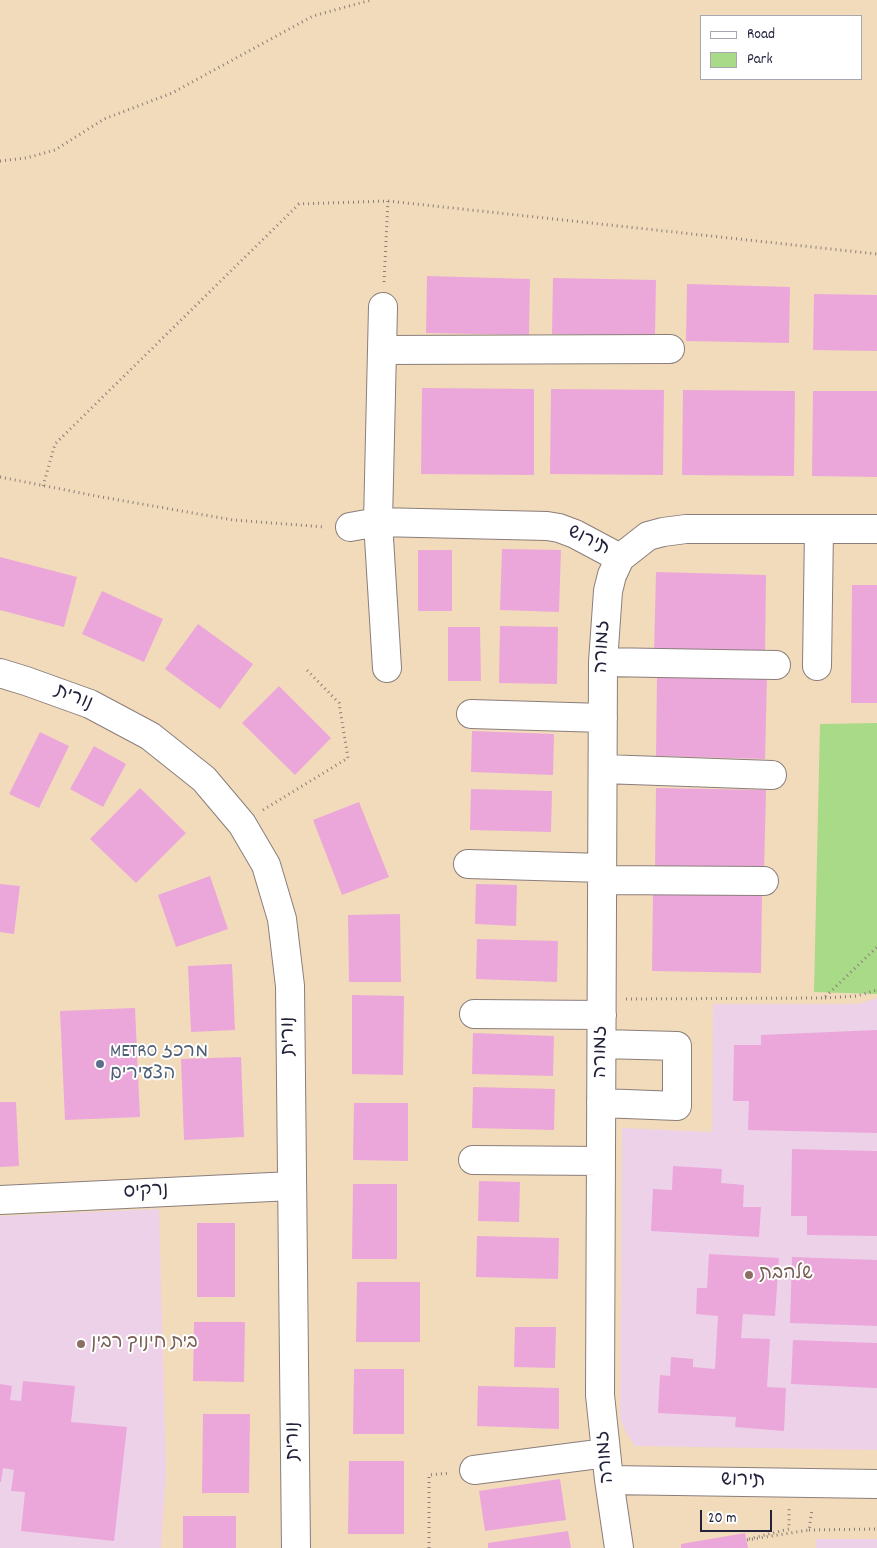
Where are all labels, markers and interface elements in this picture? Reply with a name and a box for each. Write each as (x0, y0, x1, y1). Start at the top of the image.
legend (700, 15, 862, 80)
text: Road (747, 24, 775, 46)
text: Park (747, 49, 773, 71)
street label: תירוש (563, 522, 613, 562)
street label: זמורה (592, 620, 616, 674)
street label: נורית (51, 681, 95, 717)
street label: נורית (278, 1016, 302, 1056)
street label: זמורה (591, 1026, 613, 1078)
place label: METRO מרכז הצעירים (110, 1042, 208, 1086)
marker: METRO מרכז הצעירים (94, 1058, 106, 1070)
street label: נרקיס (123, 1180, 169, 1206)
place label: שלהבת (759, 1264, 813, 1286)
marker: שלהבת (743, 1269, 755, 1281)
place label: בית חינוך רבין (91, 1333, 198, 1355)
marker: בית חינוך רבין (75, 1338, 87, 1350)
street label: נורית (283, 1421, 307, 1461)
street label: זמורה (593, 1430, 621, 1484)
street label: תירוש (721, 1470, 765, 1494)
scale bar (702, 1500, 774, 1532)
text: 20 m (708, 1508, 736, 1530)

